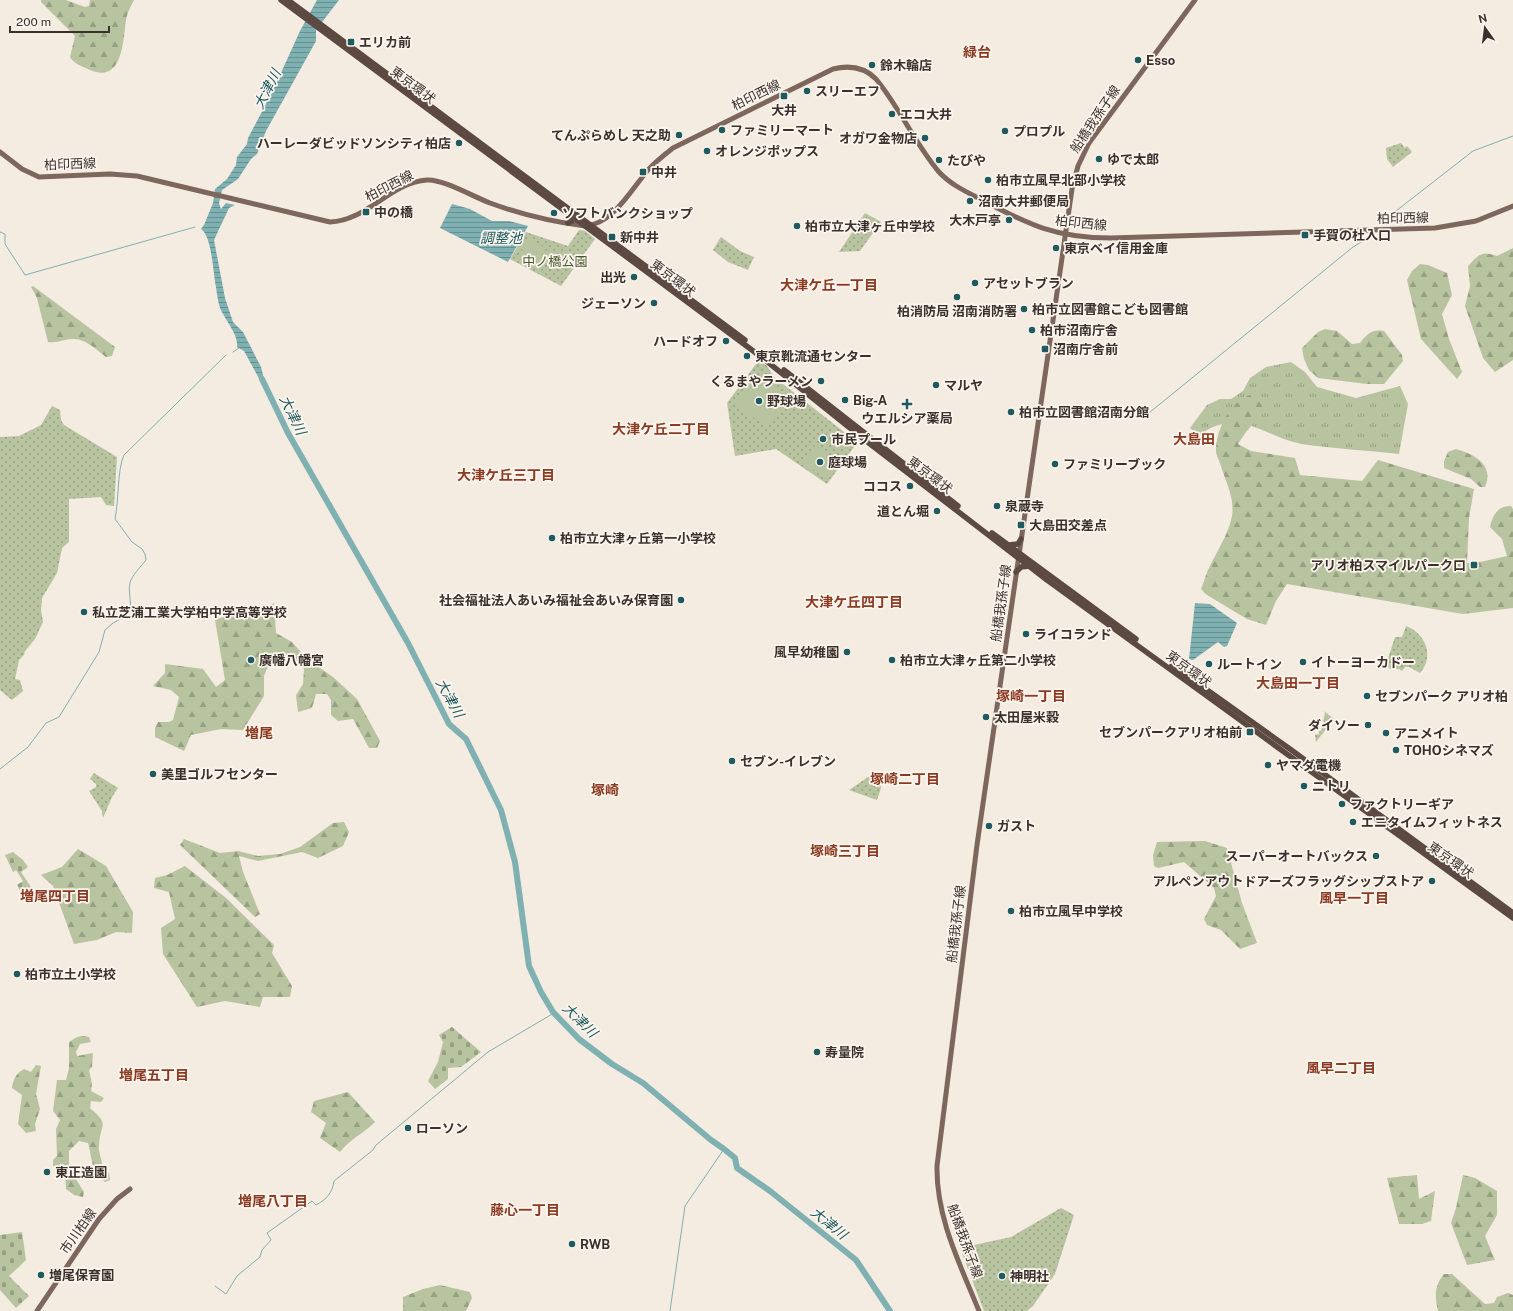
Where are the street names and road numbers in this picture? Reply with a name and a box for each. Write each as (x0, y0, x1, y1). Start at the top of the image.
street label: 東京環状 (388, 63, 438, 107)
street label: 柏印西線 (729, 77, 783, 113)
street label: 船橋我孫子線 (1067, 82, 1123, 156)
street label: 柏印西線 (44, 156, 96, 172)
street label: 柏印西線 (362, 168, 416, 204)
street label: 柏印西線 (1377, 210, 1429, 226)
street label: 柏印西線 (1054, 213, 1108, 233)
street label: 東京環状 (648, 256, 698, 300)
street label: 東京環状 (905, 453, 955, 497)
street label: 船橋我孫子線 (988, 563, 1014, 643)
street label: 東京環状 (1164, 648, 1214, 690)
street label: 東京環状 (1425, 839, 1477, 881)
street label: 船橋我孫子線 (944, 884, 968, 964)
street label: 船橋我孫子線 (945, 1202, 985, 1280)
street label: 市川柏線 (57, 1205, 99, 1257)

